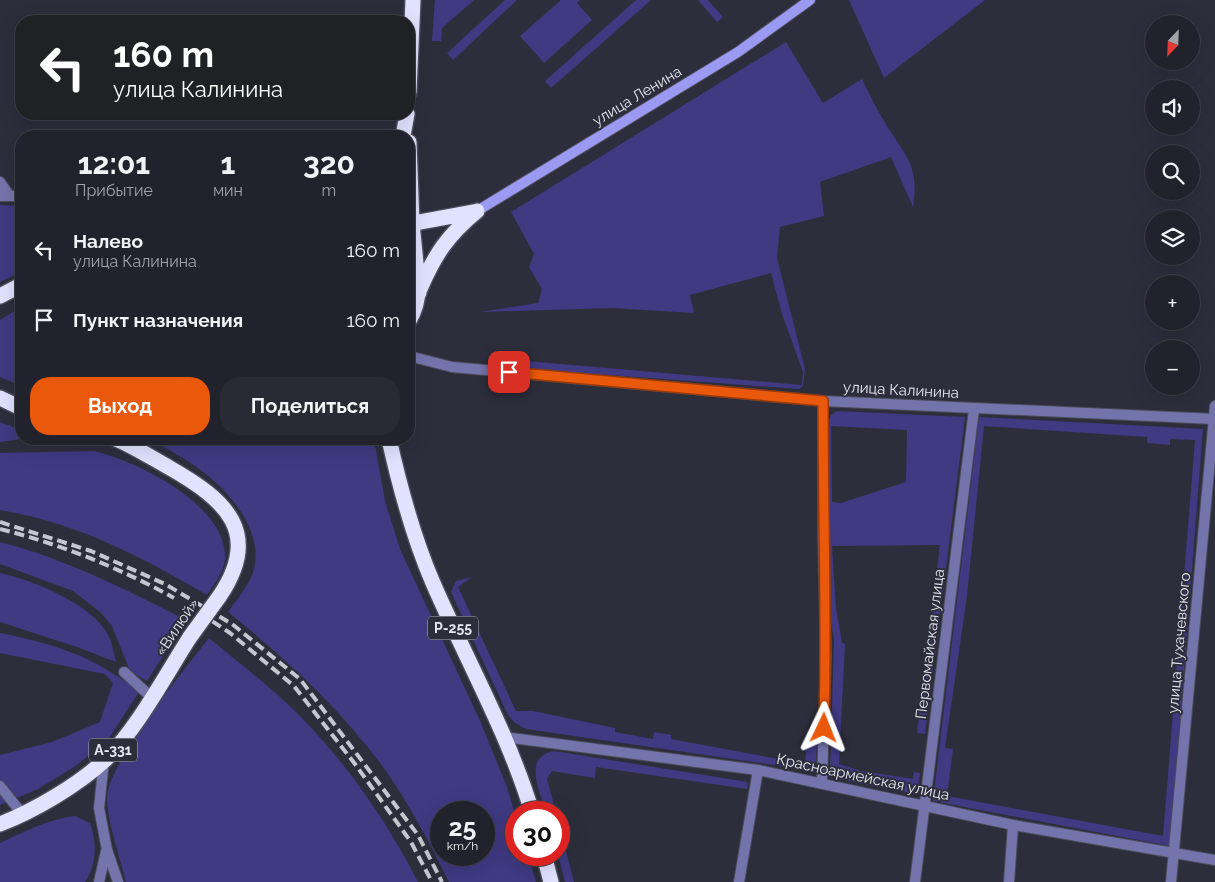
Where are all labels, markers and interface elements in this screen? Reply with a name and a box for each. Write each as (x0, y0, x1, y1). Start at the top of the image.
north arrow (1145, 15, 1200, 70)
map controls (1145, 15, 1200, 395)
text: 160 m (113, 34, 214, 75)
icon: left (30, 35, 95, 100)
street label: улица Ленина (589, 62, 685, 130)
text: улица Калинина (113, 76, 283, 102)
button: sound (1145, 80, 1200, 135)
button: search (1145, 145, 1200, 200)
text: 12:01 (78, 146, 150, 181)
text: 1 (220, 146, 235, 181)
text: 320 (303, 146, 355, 181)
text: Прибытие (75, 181, 153, 200)
text: мин (213, 181, 243, 200)
text: m (322, 181, 336, 200)
button: layers (1145, 210, 1200, 265)
text: Налево (73, 230, 143, 252)
icon: left (30, 236, 58, 264)
text: 160 m (346, 239, 400, 261)
text: улица Калинина (73, 252, 197, 271)
button: + (1145, 275, 1200, 330)
icon: arrive (30, 306, 58, 334)
text: Пункт назначения (73, 309, 243, 331)
text: 160 m (346, 309, 400, 331)
button: − (1145, 340, 1200, 395)
pin (488, 351, 530, 393)
icon: arrive (495, 358, 523, 386)
button: Выход (30, 377, 210, 435)
button: Поделиться (220, 377, 400, 435)
street label: улица Калинина (843, 378, 959, 402)
street label: Первомайская улица (912, 568, 948, 720)
street label: улица Тухачевского (1164, 572, 1194, 714)
street label: «Вилюй» (151, 595, 203, 659)
road number: Р-255 (428, 616, 478, 640)
position arrow (797, 701, 849, 753)
road number: А-331 (89, 738, 137, 762)
street label: Красноармейская улица (775, 750, 951, 804)
speed limit sign: 30 (505, 801, 570, 866)
text: 25 (449, 812, 476, 842)
text: km/h (447, 839, 478, 853)

